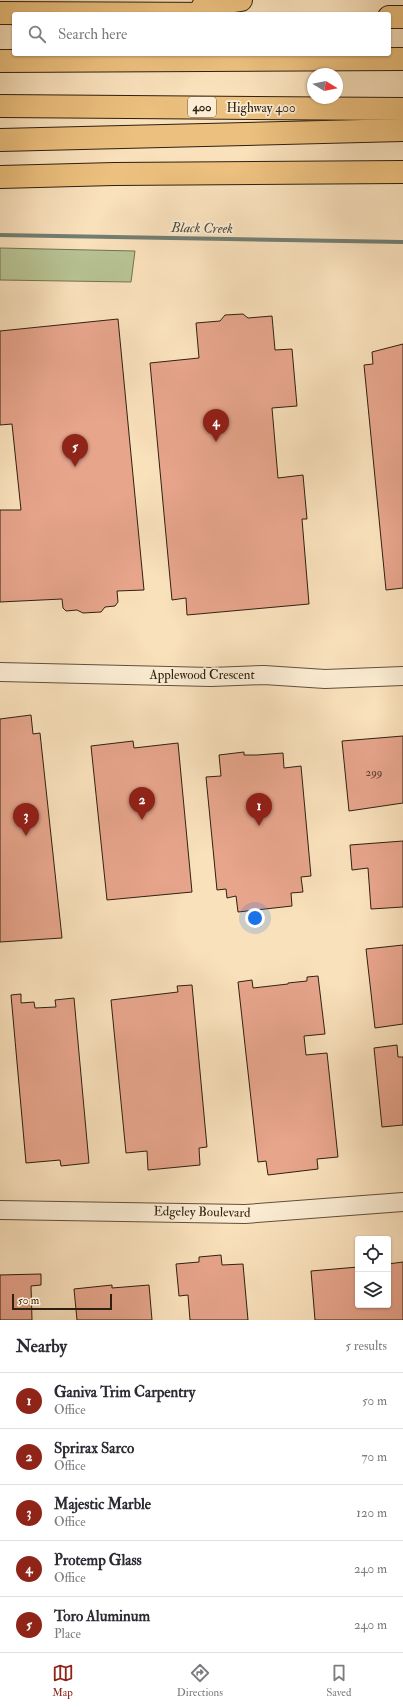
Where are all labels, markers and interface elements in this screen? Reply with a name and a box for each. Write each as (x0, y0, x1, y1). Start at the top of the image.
search box (12, 12, 391, 56)
icon: search (26, 23, 48, 45)
text: Search here (58, 25, 127, 44)
north arrow (307, 68, 343, 104)
road number: 400 (188, 97, 216, 117)
street label: Highway 400 (226, 100, 296, 117)
water label: Black Creek (170, 219, 233, 237)
pin: 4 (203, 409, 229, 442)
pin: 5 (62, 434, 88, 467)
street label: Applewood Crescent (148, 667, 255, 684)
house number: 299 (366, 766, 382, 779)
pin: 2 (129, 787, 155, 820)
pin: 1 (246, 793, 272, 826)
pin: 3 (13, 803, 39, 836)
your location (245, 908, 265, 928)
street label: Edgeley Boulevard (153, 1203, 251, 1222)
map controls (355, 1236, 391, 1308)
button: locate (355, 1236, 391, 1272)
button: layers (355, 1272, 391, 1308)
scale bar (12, 1292, 112, 1311)
text: 50 m (18, 1294, 39, 1307)
text: Nearby (16, 1336, 67, 1357)
text: 5 results (345, 1338, 387, 1354)
text: Ganiva Trim Carpentry (54, 1383, 195, 1402)
text: 1 (27, 1393, 31, 1409)
text: 50 m (362, 1393, 387, 1409)
text: Office (54, 1402, 86, 1418)
text: Sprirax Sarco (54, 1439, 134, 1458)
text: 2 (26, 1449, 32, 1465)
text: 70 m (362, 1449, 387, 1465)
text: Office (54, 1458, 86, 1474)
text: Majestic Marble (54, 1495, 151, 1514)
text: 3 (27, 1505, 32, 1521)
text: 120 m (356, 1505, 387, 1521)
text: Office (54, 1514, 86, 1530)
text: Protemp Glass (54, 1551, 142, 1570)
text: 4 (25, 1561, 33, 1577)
text: 240 m (354, 1561, 387, 1577)
text: Office (54, 1570, 86, 1586)
text: Toro Aluminum (54, 1607, 150, 1626)
text: 5 (26, 1617, 32, 1633)
text: 240 m (354, 1617, 387, 1633)
text: Place (54, 1626, 81, 1642)
tab: Map (52, 1662, 74, 1699)
tab: Directions (177, 1662, 223, 1699)
tab: Saved (326, 1662, 351, 1699)

